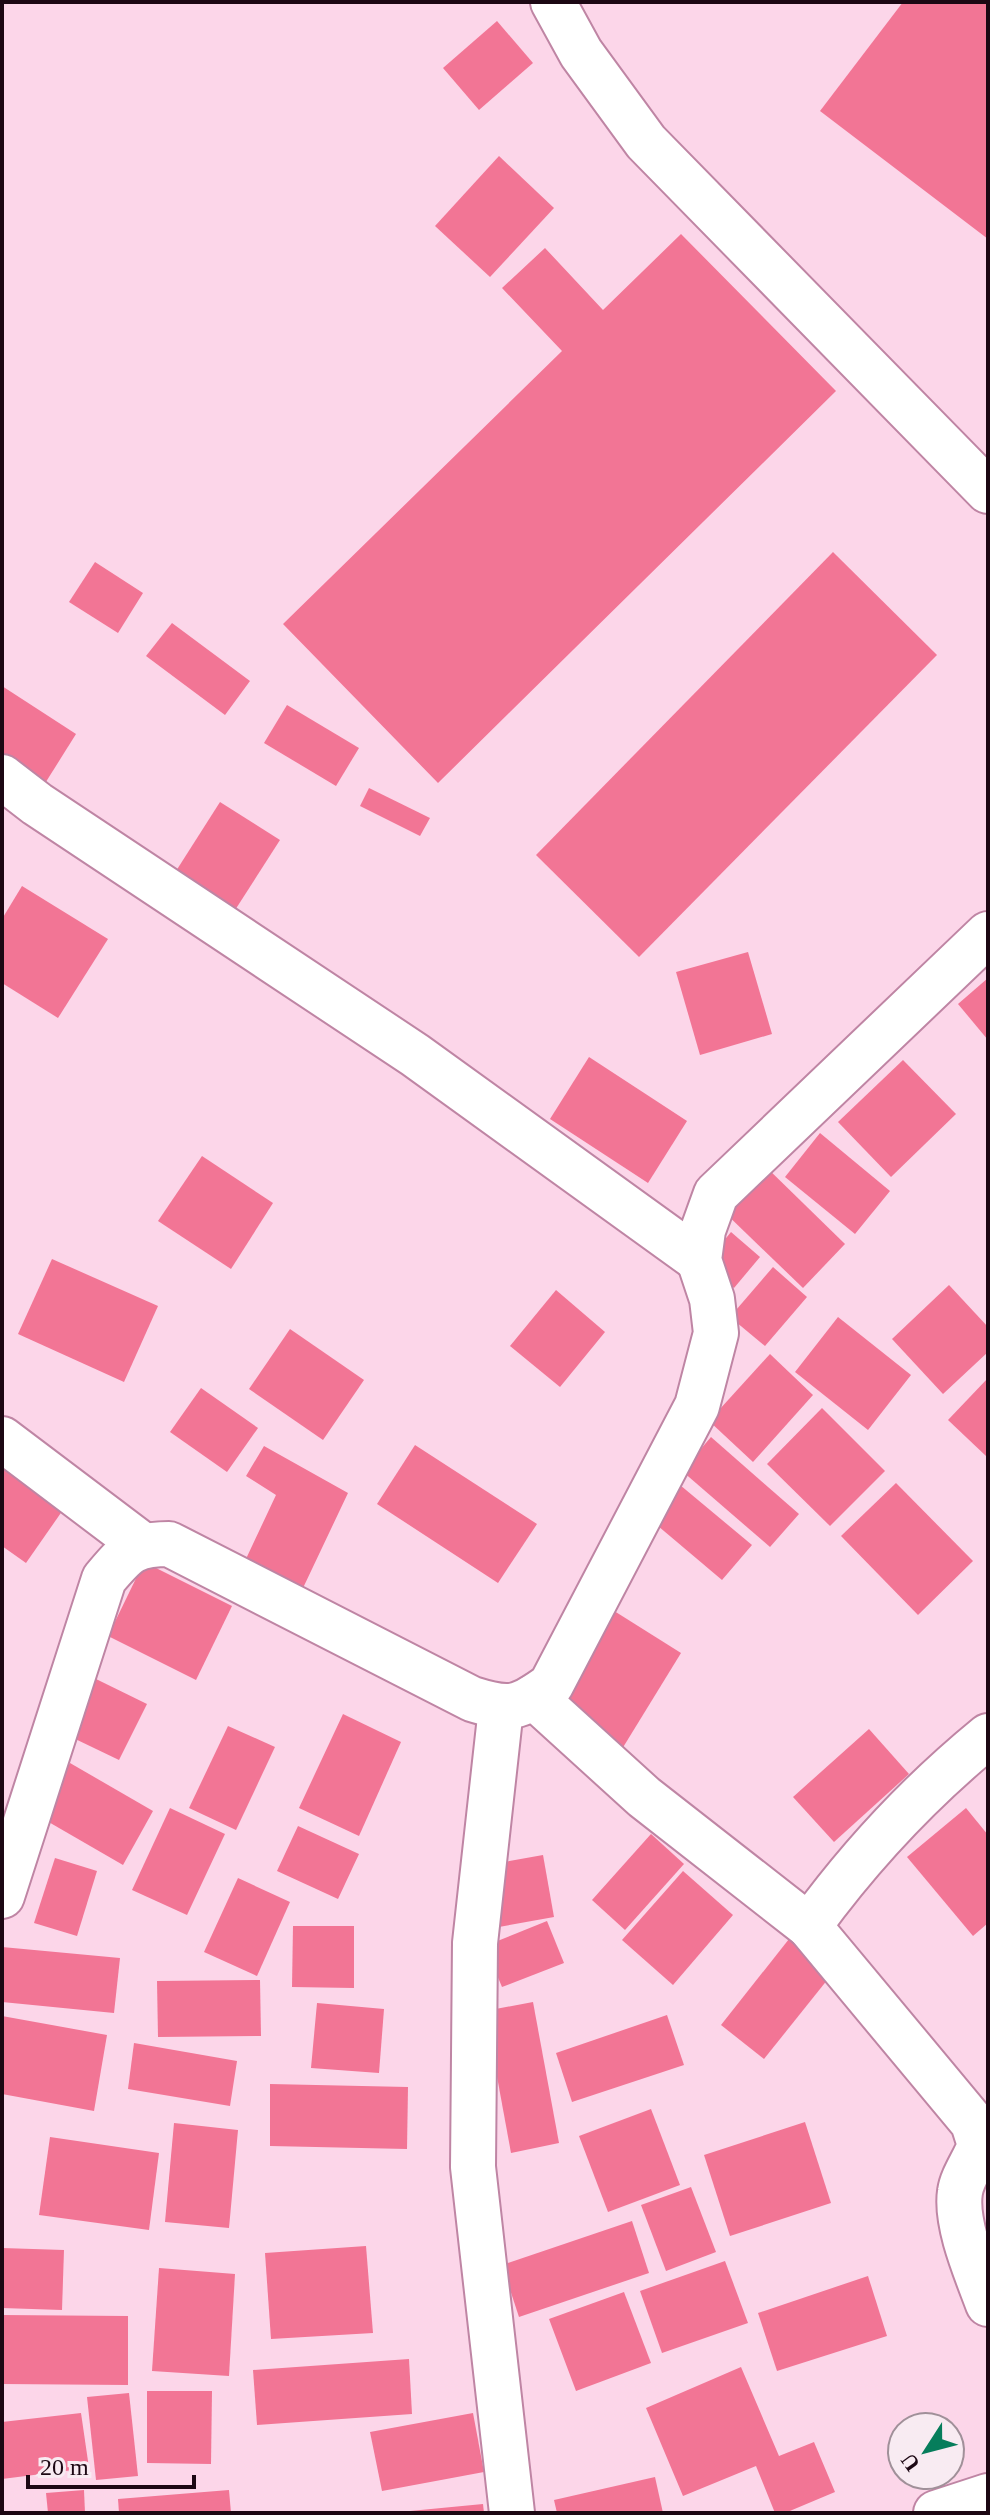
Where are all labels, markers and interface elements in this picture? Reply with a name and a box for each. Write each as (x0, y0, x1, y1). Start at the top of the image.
north arrow (886, 2411, 966, 2491)
scale bar (28, 2439, 194, 2489)
text: U (895, 2449, 925, 2476)
text: 20 m (40, 2454, 89, 2480)

